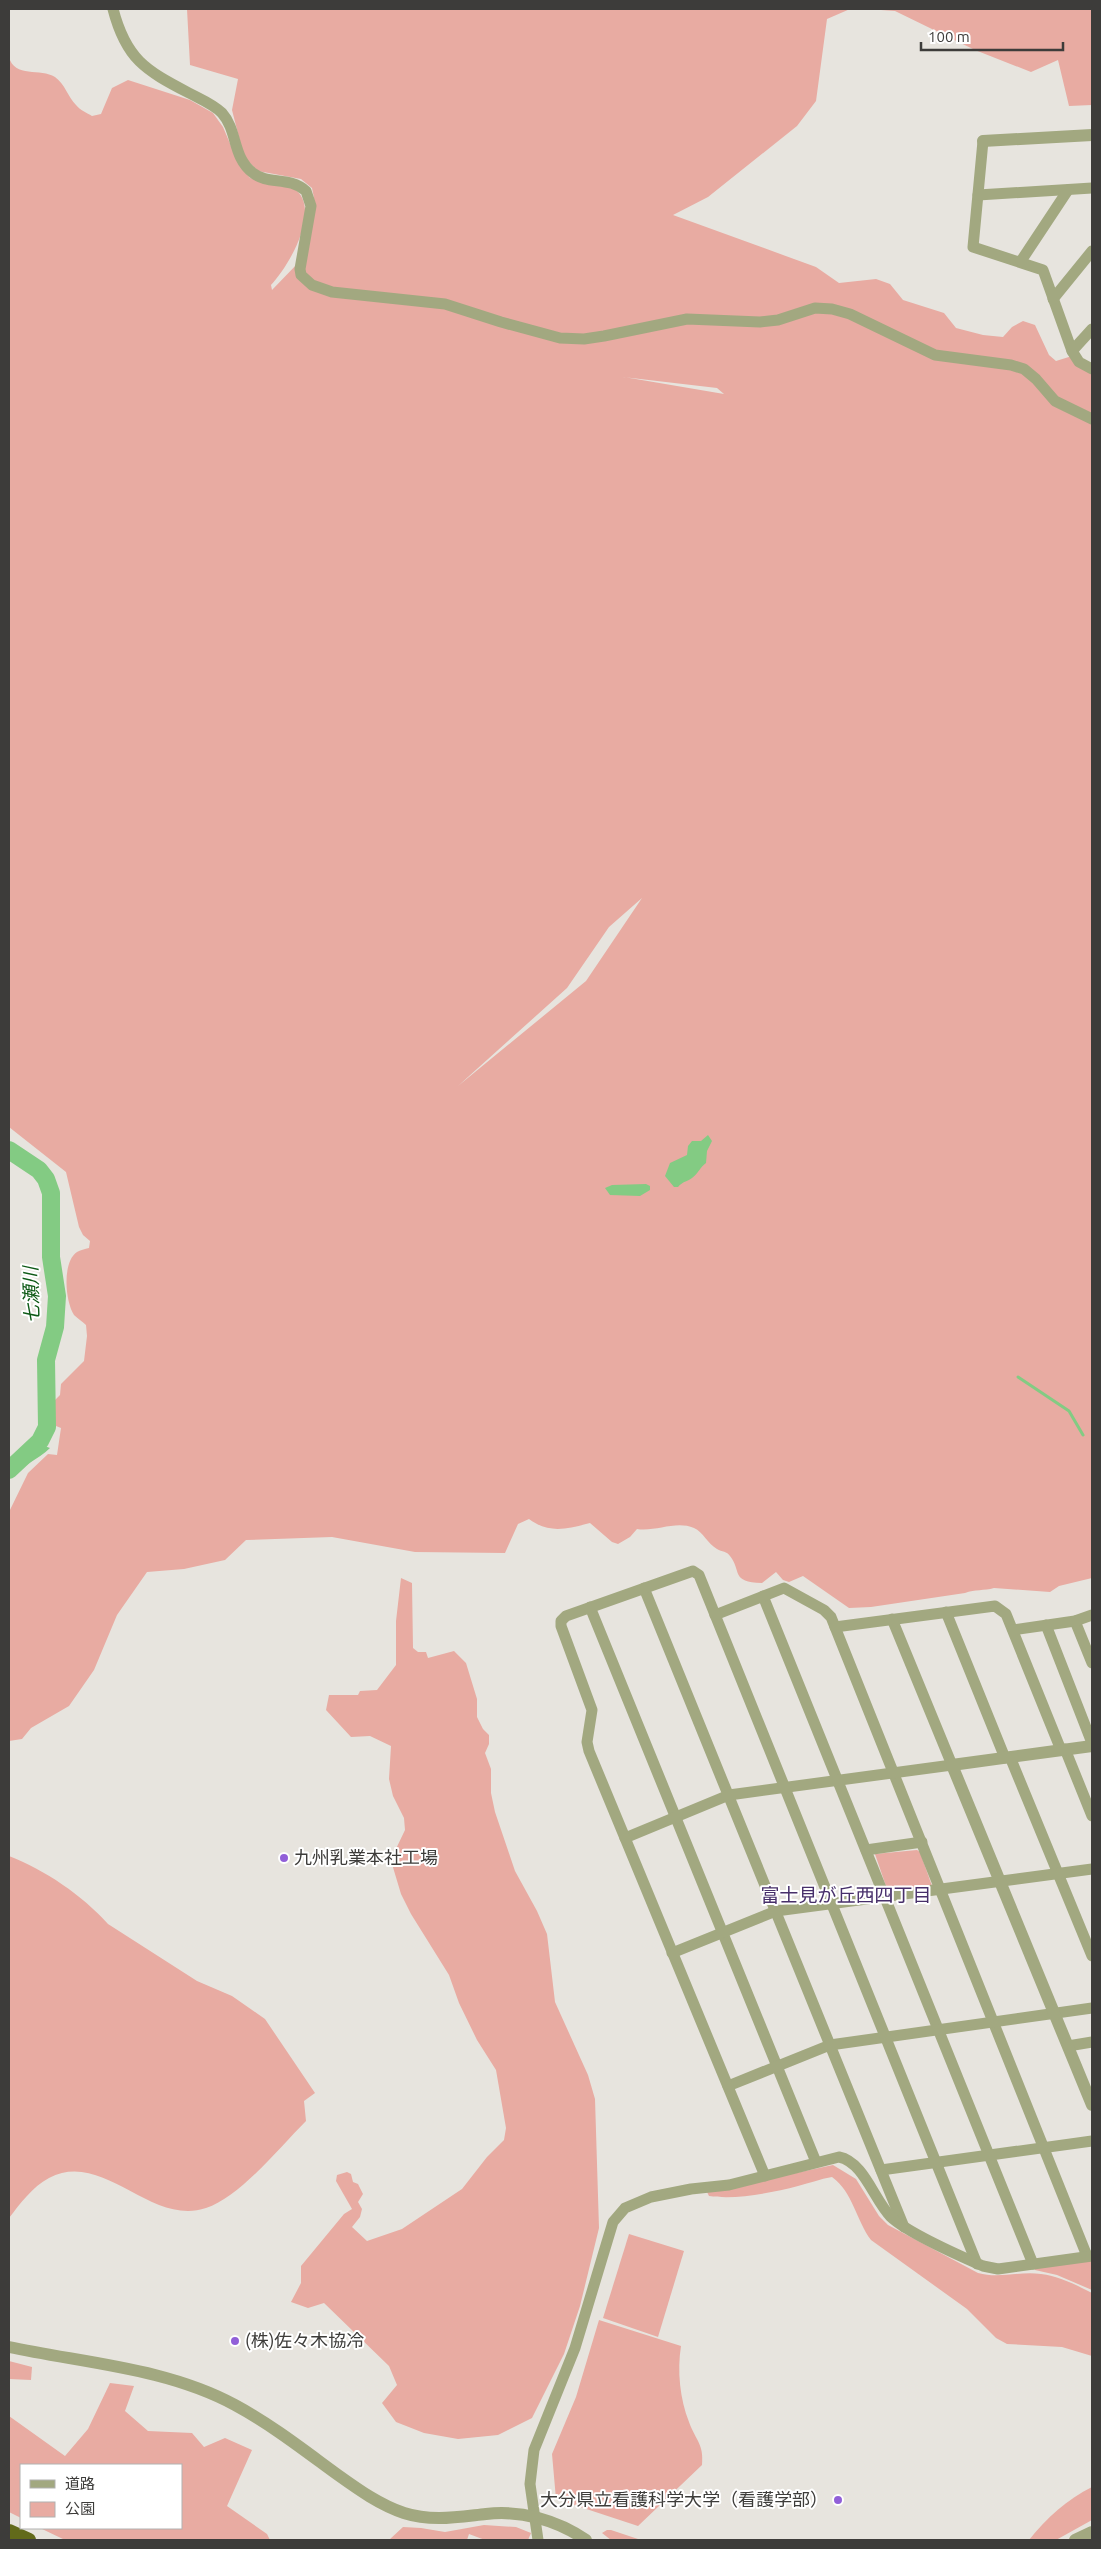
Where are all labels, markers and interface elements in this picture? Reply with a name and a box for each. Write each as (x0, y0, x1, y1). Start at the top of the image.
scale bar (921, 20, 1064, 52)
text: 100 m (928, 28, 970, 45)
water label: 七瀬川 (19, 1264, 43, 1324)
place label: 九州乳業本社工場 (294, 1847, 438, 1867)
marker: 九州乳業本社工場 (278, 1852, 290, 1864)
district label: 富士見が丘西四丁目 (760, 1884, 932, 1906)
place label: (株)佐々木協冷 (245, 2330, 364, 2351)
marker: (株)佐々木協冷 (229, 2335, 241, 2347)
legend (20, 2464, 182, 2529)
text: 道路 (65, 2475, 95, 2492)
place label: 大分県立看護科学大学（看護学部） (540, 2489, 828, 2509)
marker: 大分県立看護科学大学（看護学部） (832, 2494, 844, 2506)
text: 公園 (65, 2500, 95, 2517)

